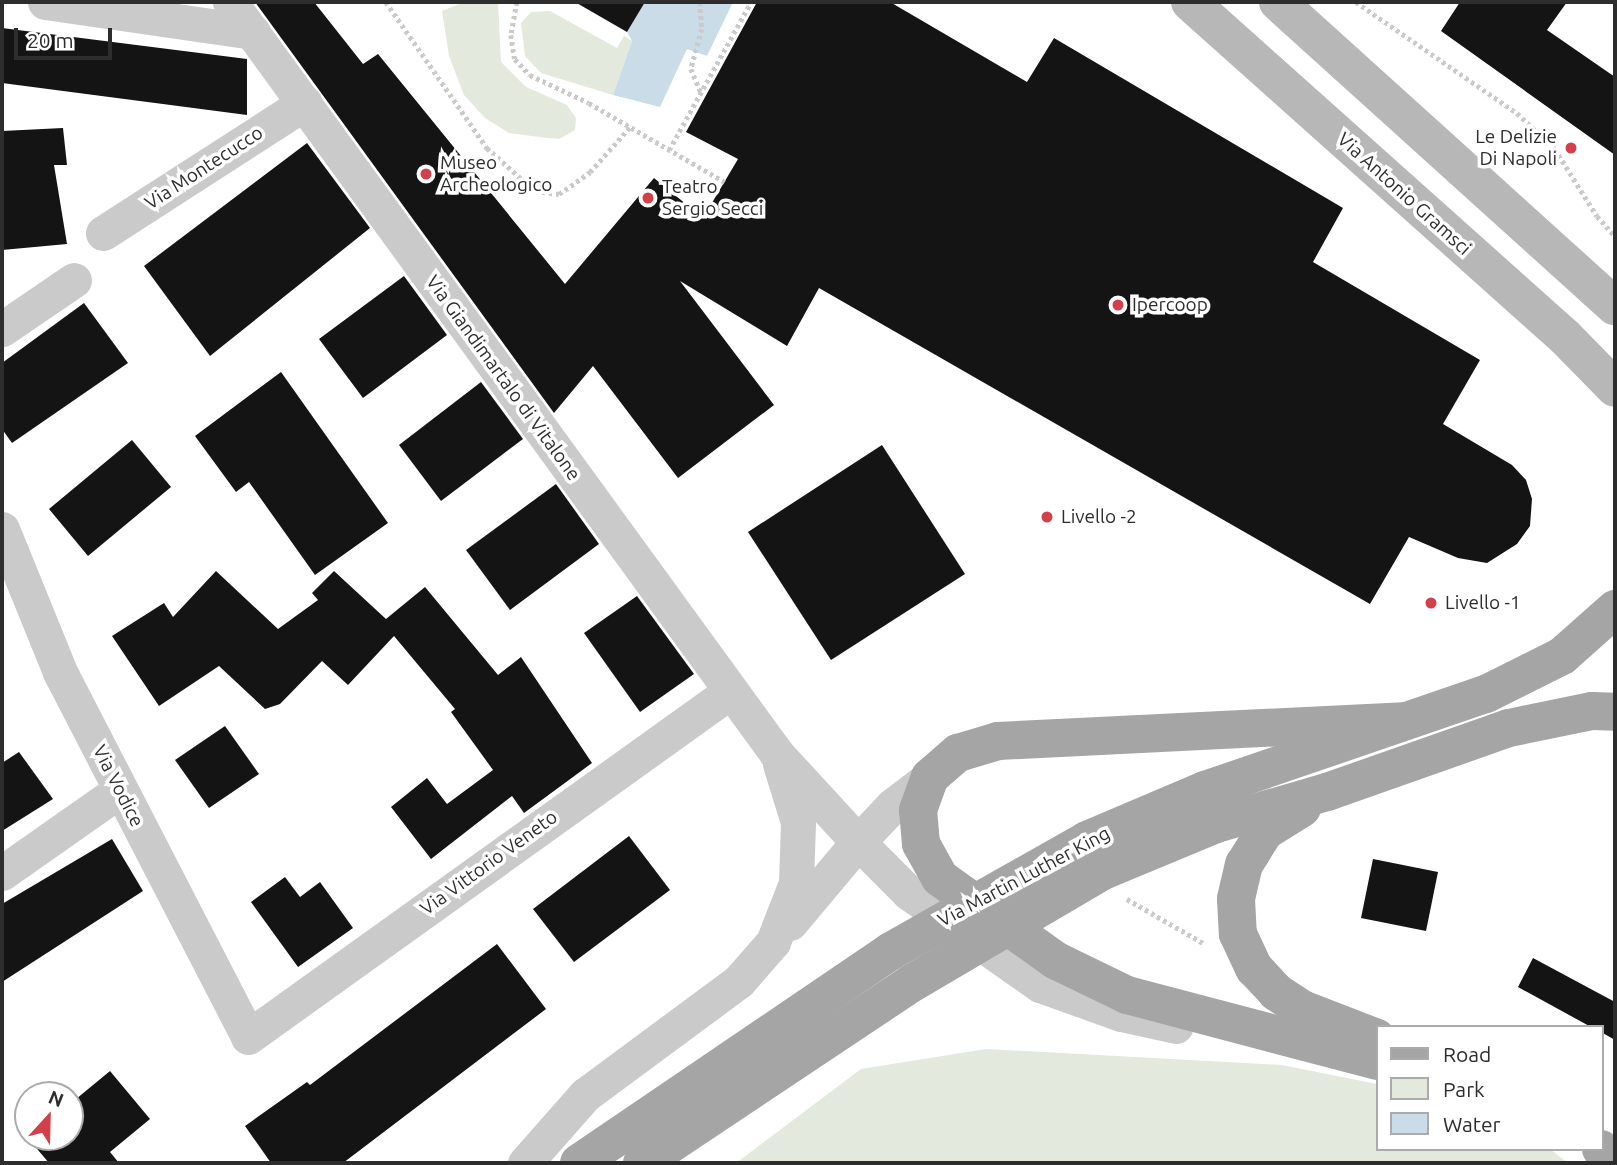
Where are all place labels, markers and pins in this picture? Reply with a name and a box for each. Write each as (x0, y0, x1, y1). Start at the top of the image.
place label: Le Delizie Di Napoli (1475, 126, 1557, 170)
marker: Le Delizie Di Napoli (1563, 140, 1579, 156)
place label: Museo Archeologico (440, 152, 552, 196)
marker: Museo Archeologico (418, 166, 434, 182)
place label: Teatro Sergio Secci (662, 176, 763, 220)
marker: Teatro Sergio Secci (640, 190, 656, 206)
place label: Ipercoop (1132, 294, 1208, 316)
marker: Ipercoop (1110, 297, 1126, 313)
place label: Livello -2 (1061, 506, 1137, 528)
marker: Livello -2 (1039, 509, 1055, 525)
place label: Livello -1 (1445, 592, 1521, 614)
marker: Livello -1 (1423, 595, 1439, 611)

